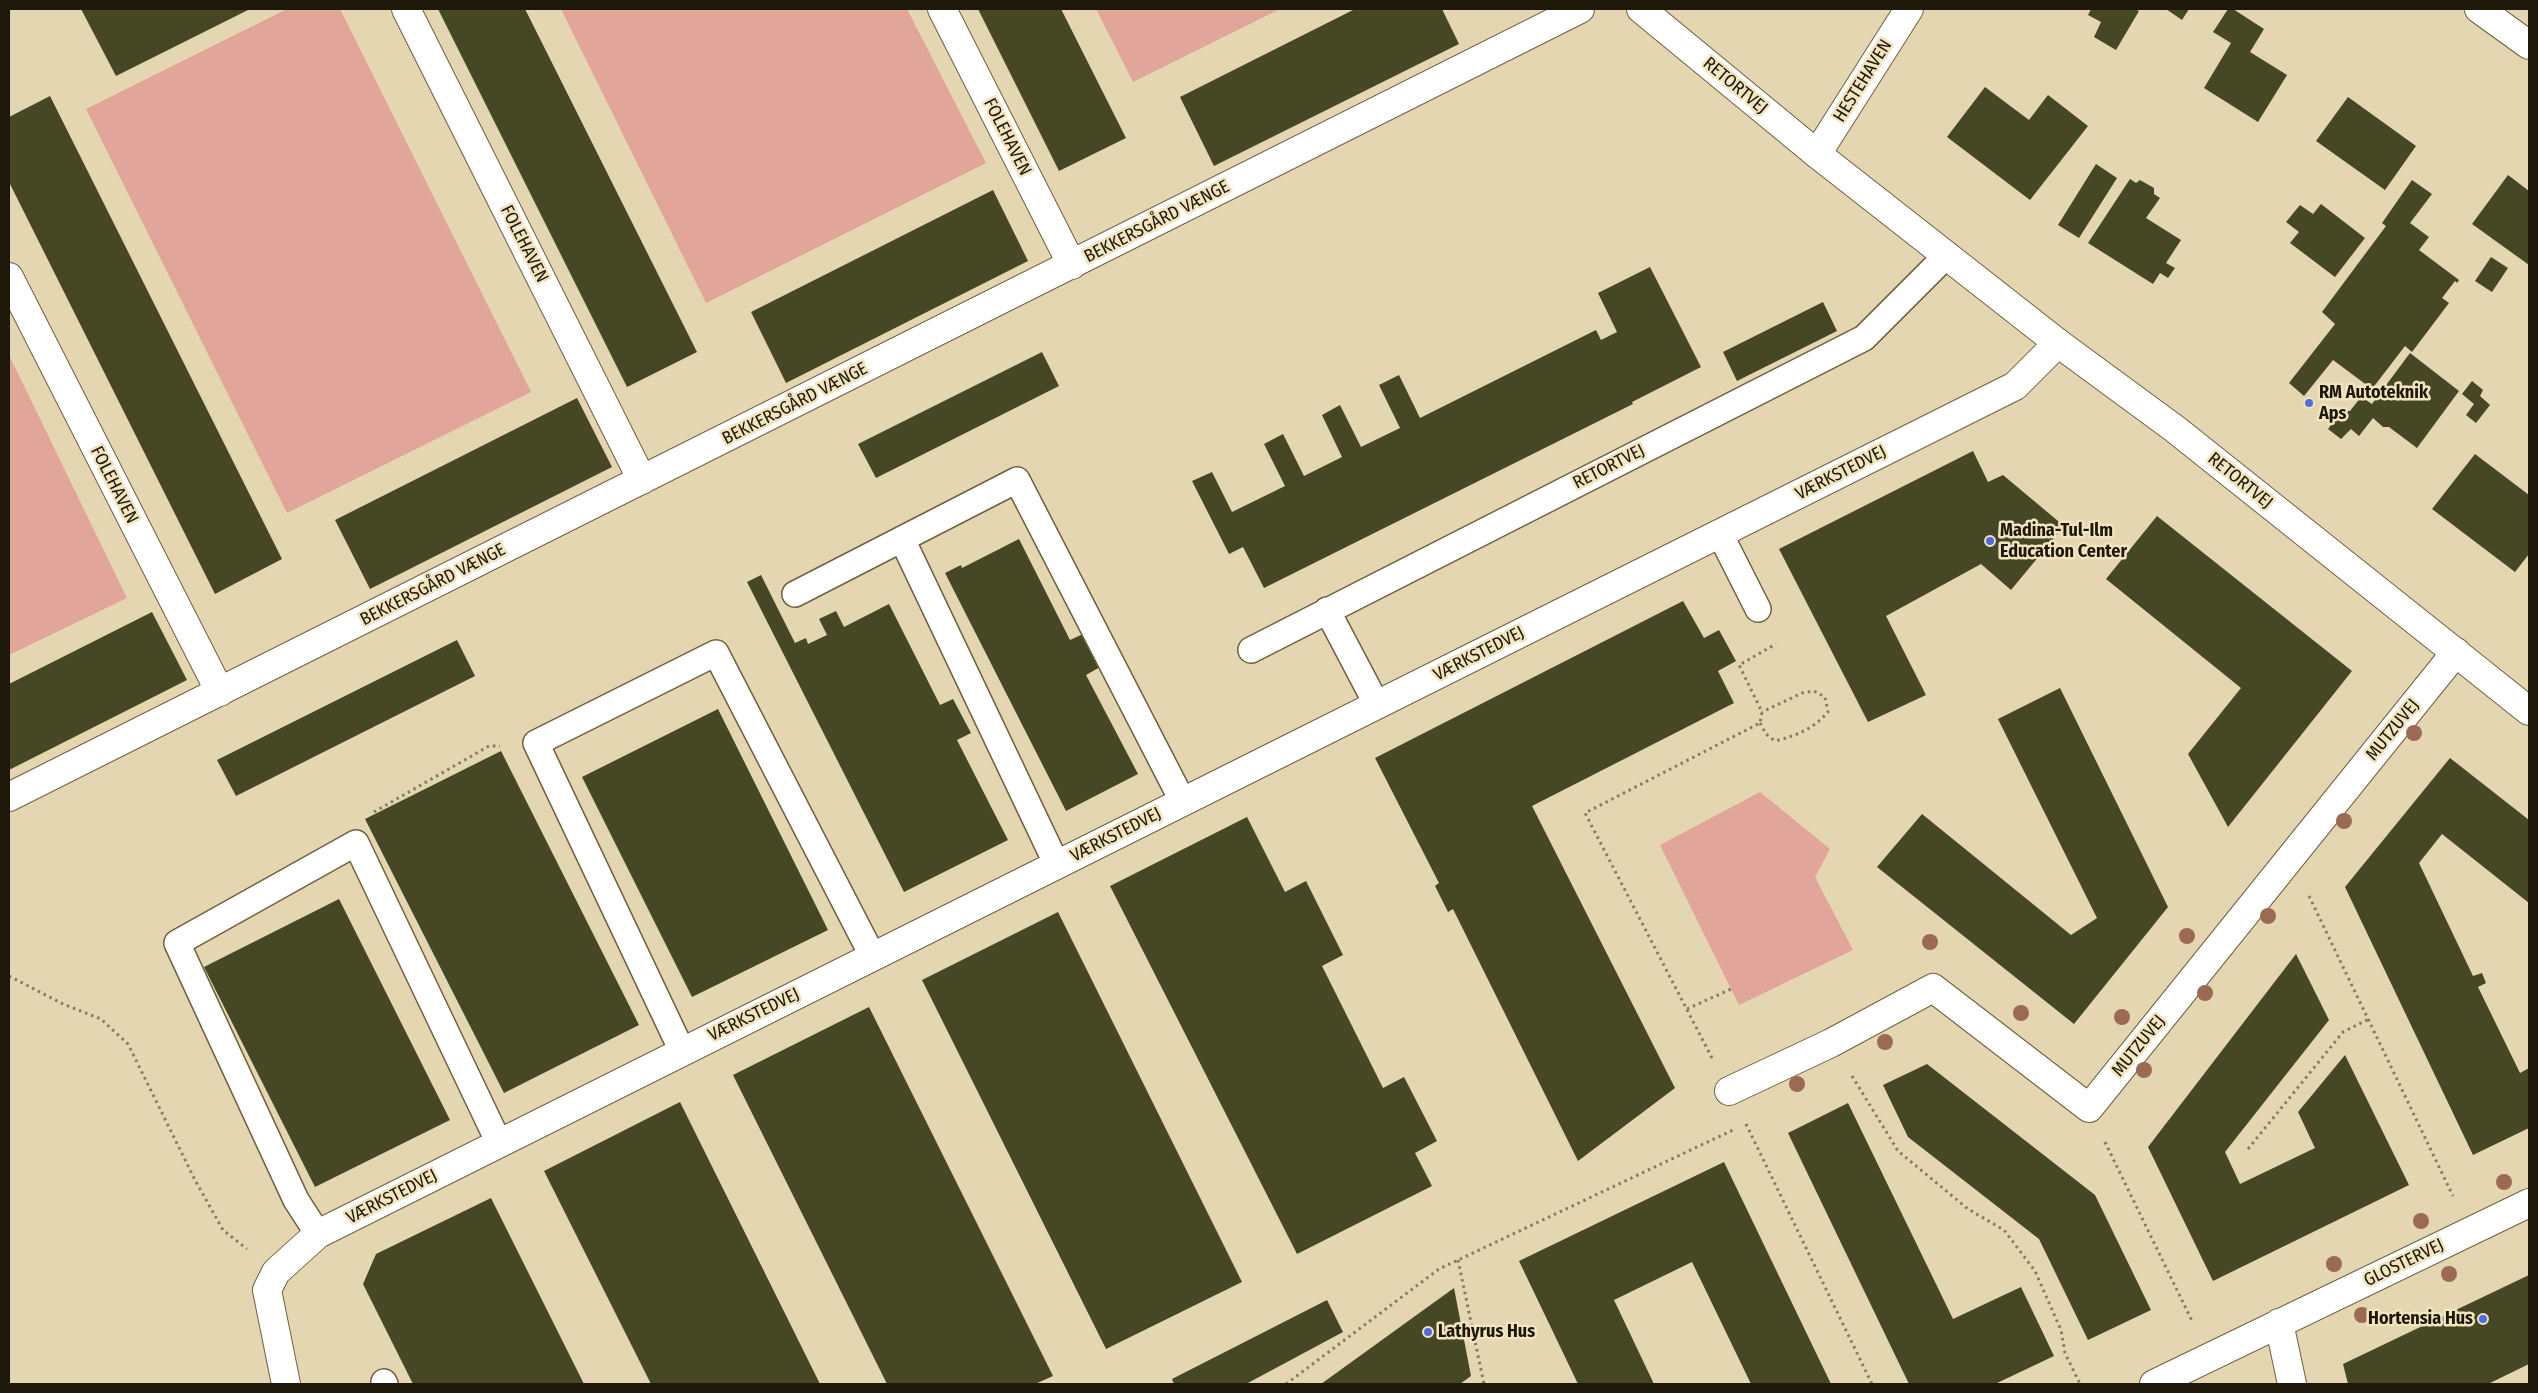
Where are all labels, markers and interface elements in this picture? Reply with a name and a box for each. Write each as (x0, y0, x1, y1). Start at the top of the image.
street label: HESTEHAVEN (1829, 36, 1897, 126)
street label: RETORTVEJ (1698, 53, 1772, 119)
street label: FOLEHAVEN (978, 95, 1036, 179)
street label: BEKKERSGÅRD VÆNGE (1081, 176, 1233, 268)
street label: FOLEHAVEN (495, 202, 553, 286)
street label: BEKKERSGÅRD VÆNGE (719, 358, 871, 450)
place label: RM Autoteknik Aps (2319, 382, 2428, 424)
marker: RM Autoteknik Aps (2303, 397, 2315, 409)
street label: RETORTVEJ (1570, 440, 1648, 494)
street label: VÆRKSTEDVEJ (1792, 441, 1890, 505)
street label: FOLEHAVEN (85, 443, 143, 527)
street label: RETORTVEJ (2203, 448, 2277, 514)
place label: Madina-Tul-Ilm Education Center (2000, 520, 2127, 562)
marker: Madina-Tul-Ilm Education Center (1984, 535, 1996, 547)
street label: BEKKERSGÅRD VÆNGE (357, 539, 509, 631)
street label: VÆRKSTEDVEJ (1430, 622, 1528, 686)
street label: MUTZUVEJ (2362, 695, 2424, 765)
street label: VÆRKSTEDVEJ (1067, 803, 1165, 867)
street label: VÆRKSTEDVEJ (705, 984, 803, 1046)
street label: MUTZUVEJ (2108, 1011, 2170, 1081)
street label: VÆRKSTEDVEJ (343, 1165, 441, 1229)
street label: GLOSTERVEJ (2361, 1234, 2447, 1292)
place label: Hortensia Hus (2368, 1308, 2473, 1330)
marker: Hortensia Hus (2477, 1313, 2489, 1325)
place label: Lathyrus Hus (1438, 1321, 1535, 1343)
marker: Lathyrus Hus (1422, 1326, 1434, 1338)

